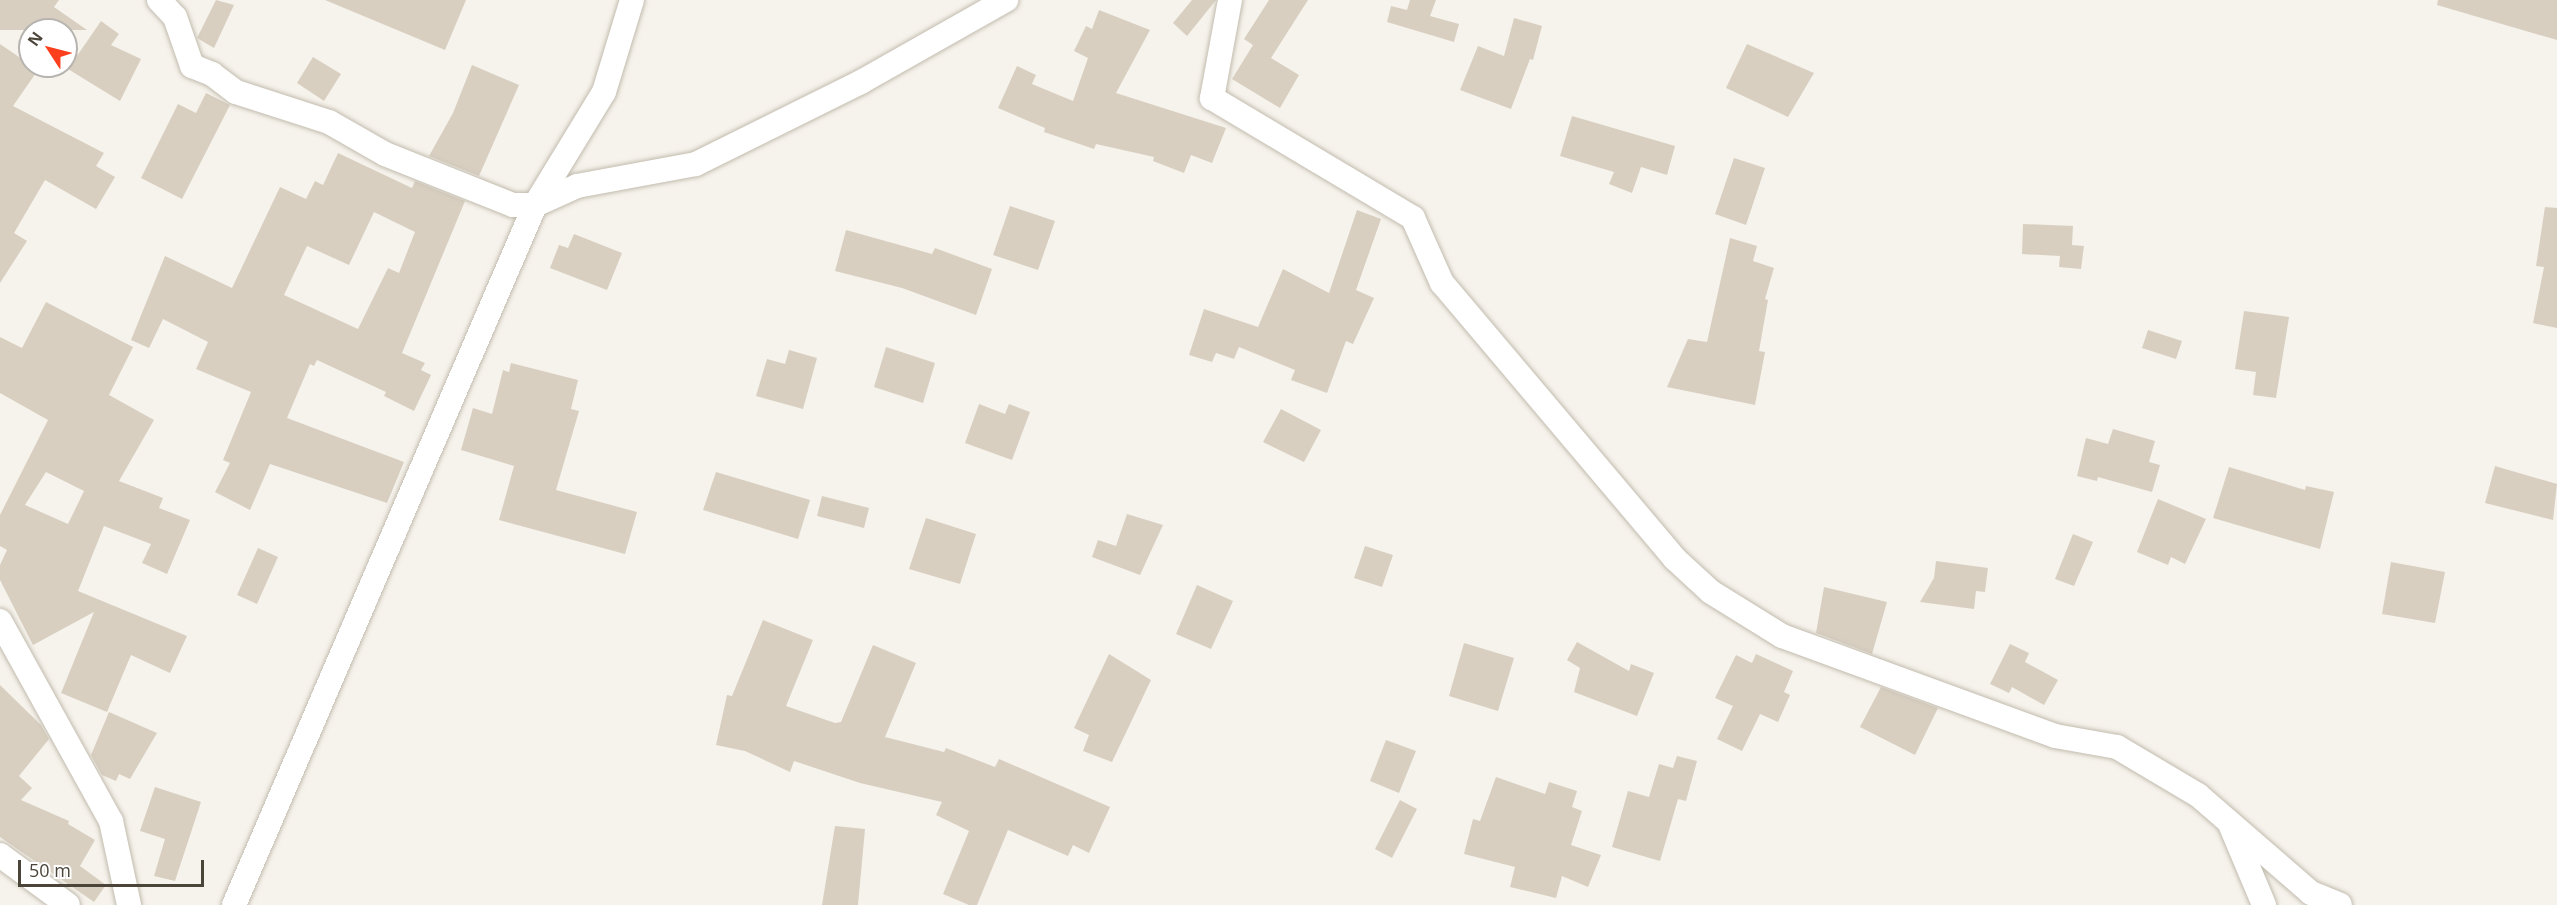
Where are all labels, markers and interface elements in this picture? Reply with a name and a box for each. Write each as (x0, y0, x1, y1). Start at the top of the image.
north arrow (18, 18, 78, 78)
text: N (22, 27, 48, 50)
scale bar (21, 848, 207, 886)
text: 50 m (29, 858, 71, 882)

